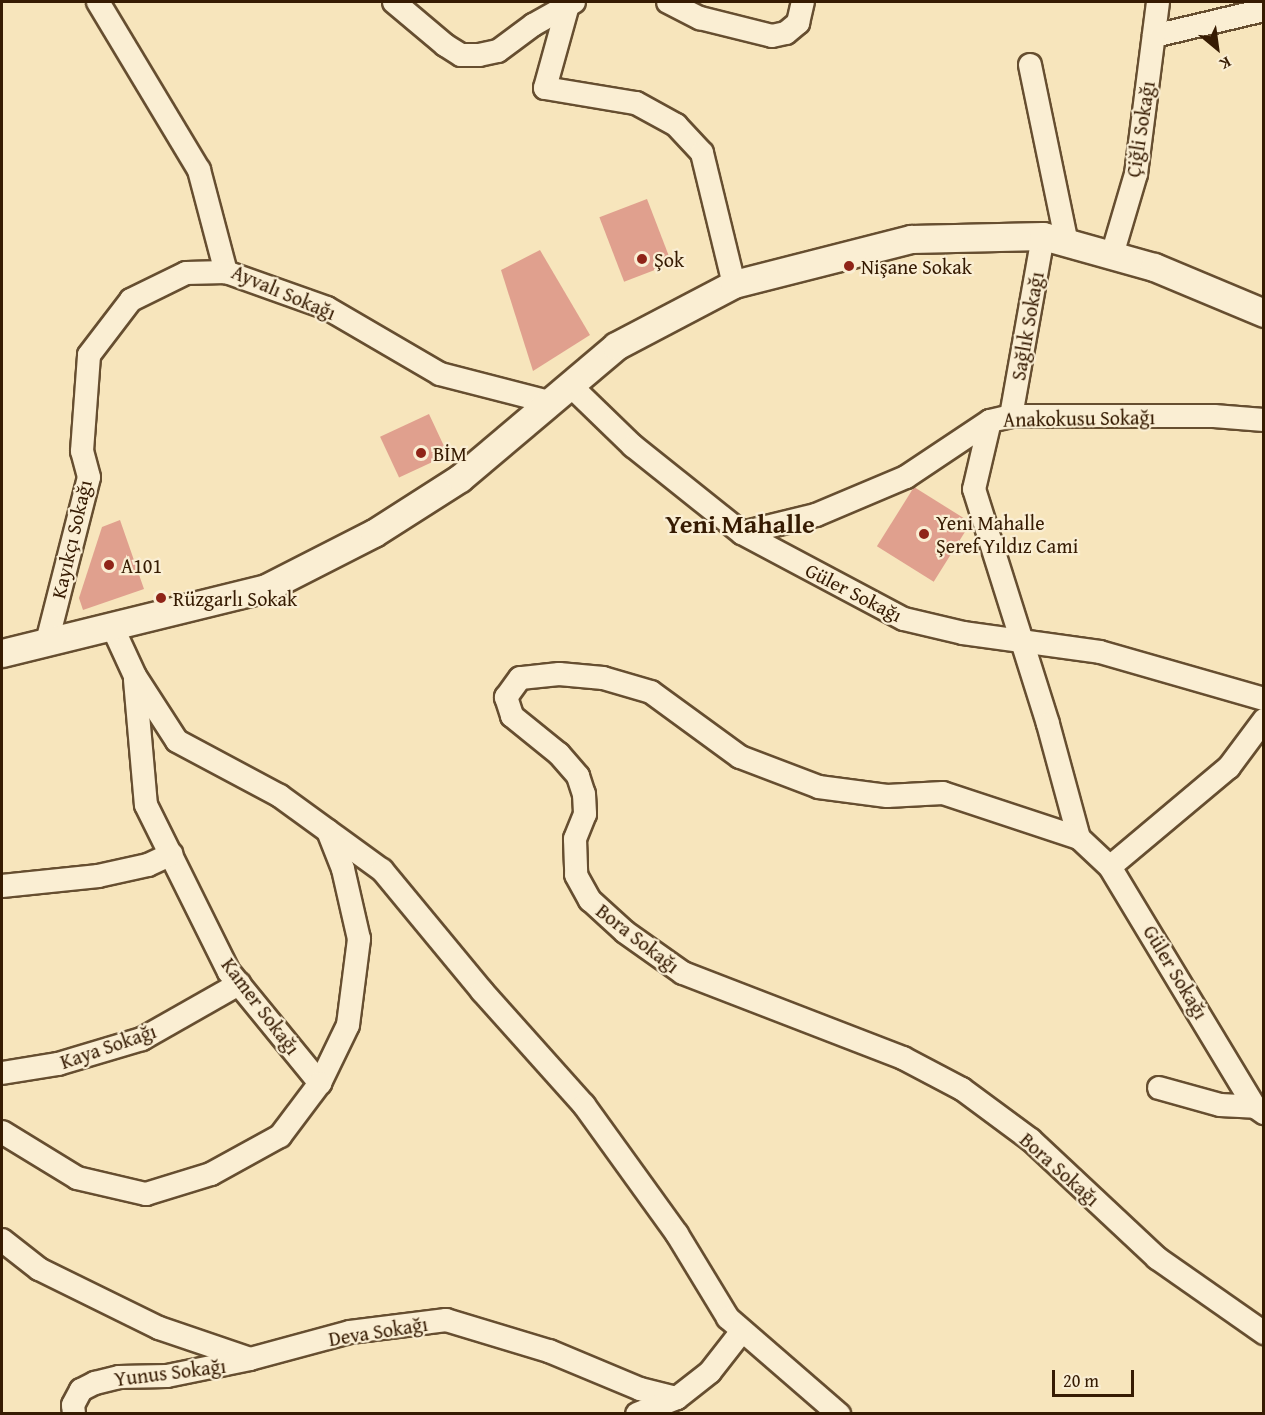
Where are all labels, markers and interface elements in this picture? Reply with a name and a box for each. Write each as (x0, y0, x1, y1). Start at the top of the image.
north arrow (1187, 18, 1247, 78)
text: K (1215, 51, 1236, 77)
street label: Çiğli Sokağı (1121, 79, 1159, 179)
place label: Şok (654, 247, 684, 271)
marker: Şok (635, 252, 649, 266)
place label: Nişane Sokak (861, 254, 972, 278)
street label: Ayvalı Sokağı (228, 259, 340, 325)
marker: Nişane Sokak (842, 259, 856, 273)
street label: Sağlık Sokağı (1006, 270, 1048, 382)
street label: Anakokusu Sokağı (1003, 405, 1155, 431)
place label: BİM (433, 441, 467, 465)
marker: BİM (414, 446, 428, 460)
street label: Kayıkçı Sokağı (46, 477, 96, 601)
district label: Yeni Mahalle (665, 508, 815, 540)
place label: Yeni Mahalle Şeref Yıldız Cami (936, 510, 1078, 557)
marker: Yeni Mahalle Şeref Yıldız Cami (917, 527, 931, 541)
place label: A101 (121, 553, 162, 577)
street label: Güler Sokağı (802, 557, 906, 627)
marker: A101 (102, 558, 116, 572)
place label: Rüzgarlı Sokak (173, 586, 297, 610)
marker: Rüzgarlı Sokak (154, 591, 168, 605)
street label: Bora Sokağı (592, 898, 684, 978)
street label: Güler Sokağı (1139, 921, 1213, 1023)
street label: Kamer Sokağı (217, 953, 305, 1059)
street label: Kaya Sokağı (57, 1018, 159, 1074)
street label: Bora Sokağı (1015, 1127, 1105, 1211)
street label: Deva Sokağı (327, 1311, 429, 1351)
street label: Yunus Sokağı (113, 1353, 227, 1391)
scale bar (1055, 1358, 1138, 1396)
text: 20 m (1063, 1367, 1099, 1394)

